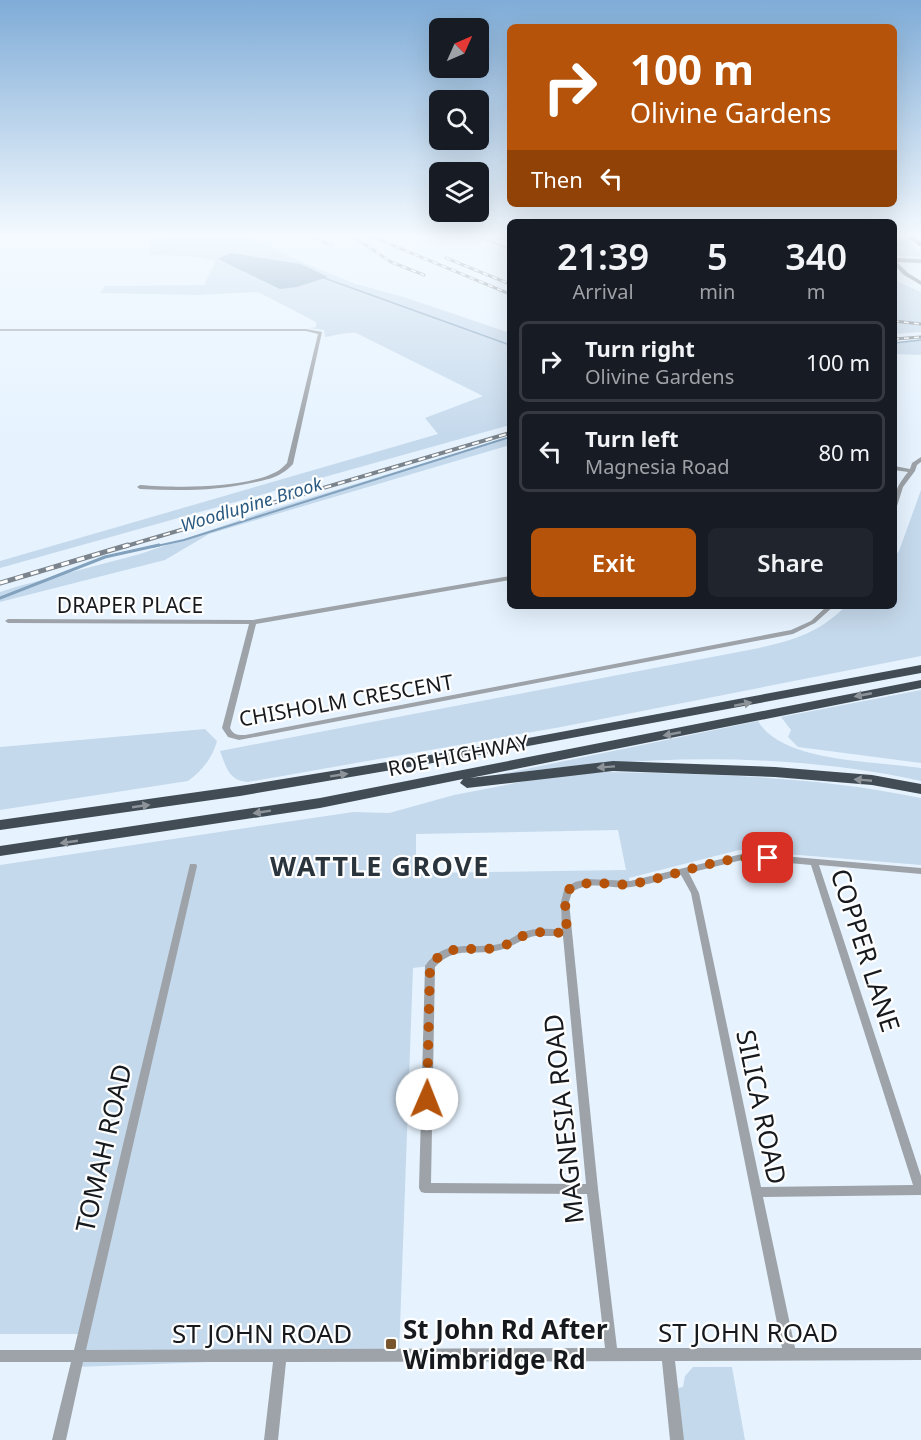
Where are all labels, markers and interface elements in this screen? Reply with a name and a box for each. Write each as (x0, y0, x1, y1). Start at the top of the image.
north arrow (429, 18, 489, 78)
map controls (429, 18, 489, 222)
text: 100 m (630, 40, 754, 97)
icon: right (531, 48, 609, 126)
button: search (429, 90, 489, 150)
text: Olivine Gardens (630, 94, 832, 131)
button: layers (429, 162, 489, 222)
icon: left (595, 162, 628, 195)
text: Then (531, 164, 583, 194)
text: 21:39 (557, 232, 649, 281)
text: 5 (707, 232, 728, 281)
text: 340 (785, 232, 847, 281)
text: Arrival (573, 278, 634, 305)
text: min (699, 278, 735, 305)
text: m (807, 278, 826, 305)
text: Turn right (585, 333, 695, 363)
icon: right (534, 345, 567, 378)
text: 100 m (806, 347, 870, 377)
text: Olivine Gardens (585, 363, 734, 390)
text: Turn left (585, 423, 679, 453)
icon: left (534, 435, 567, 468)
text: 80 m (819, 437, 870, 467)
text: Magnesia Road (585, 453, 730, 480)
water label: Woodlupine Brook (177, 471, 326, 537)
button: Exit (531, 528, 696, 597)
button: Share (708, 528, 873, 597)
street label: DRAPER PLACE (57, 591, 203, 619)
street label: CHISHOLM CRESCENT (237, 667, 456, 733)
one-way arrow (854, 690, 873, 700)
one-way arrow (734, 699, 753, 708)
street label: ROE HIGHWAY (385, 728, 531, 782)
one-way arrow (663, 730, 682, 739)
one-way arrow (596, 762, 615, 772)
one-way arrow (329, 770, 348, 779)
one-way arrow (854, 775, 873, 785)
one-way arrow (132, 801, 151, 810)
one-way arrow (252, 808, 271, 817)
pin (742, 832, 793, 883)
one-way arrow (59, 837, 78, 846)
icon: arrive (751, 841, 784, 874)
district label: WATTLE GROVE (270, 847, 490, 884)
street label: COPPER LANE (823, 864, 909, 1036)
street label: MAGNESIA ROAD (534, 1012, 592, 1226)
street label: SILICA ROAD (728, 1027, 796, 1187)
street label: TOMAH ROAD (66, 1060, 140, 1236)
position arrow (395, 1067, 459, 1131)
place label: St John Rd After Wimbridge Rd (403, 1311, 608, 1377)
street label: ST JOHN ROAD (658, 1314, 838, 1350)
street label: ST JOHN ROAD (172, 1315, 352, 1351)
marker: St John Rd After Wimbridge Rd (384, 1337, 398, 1351)

